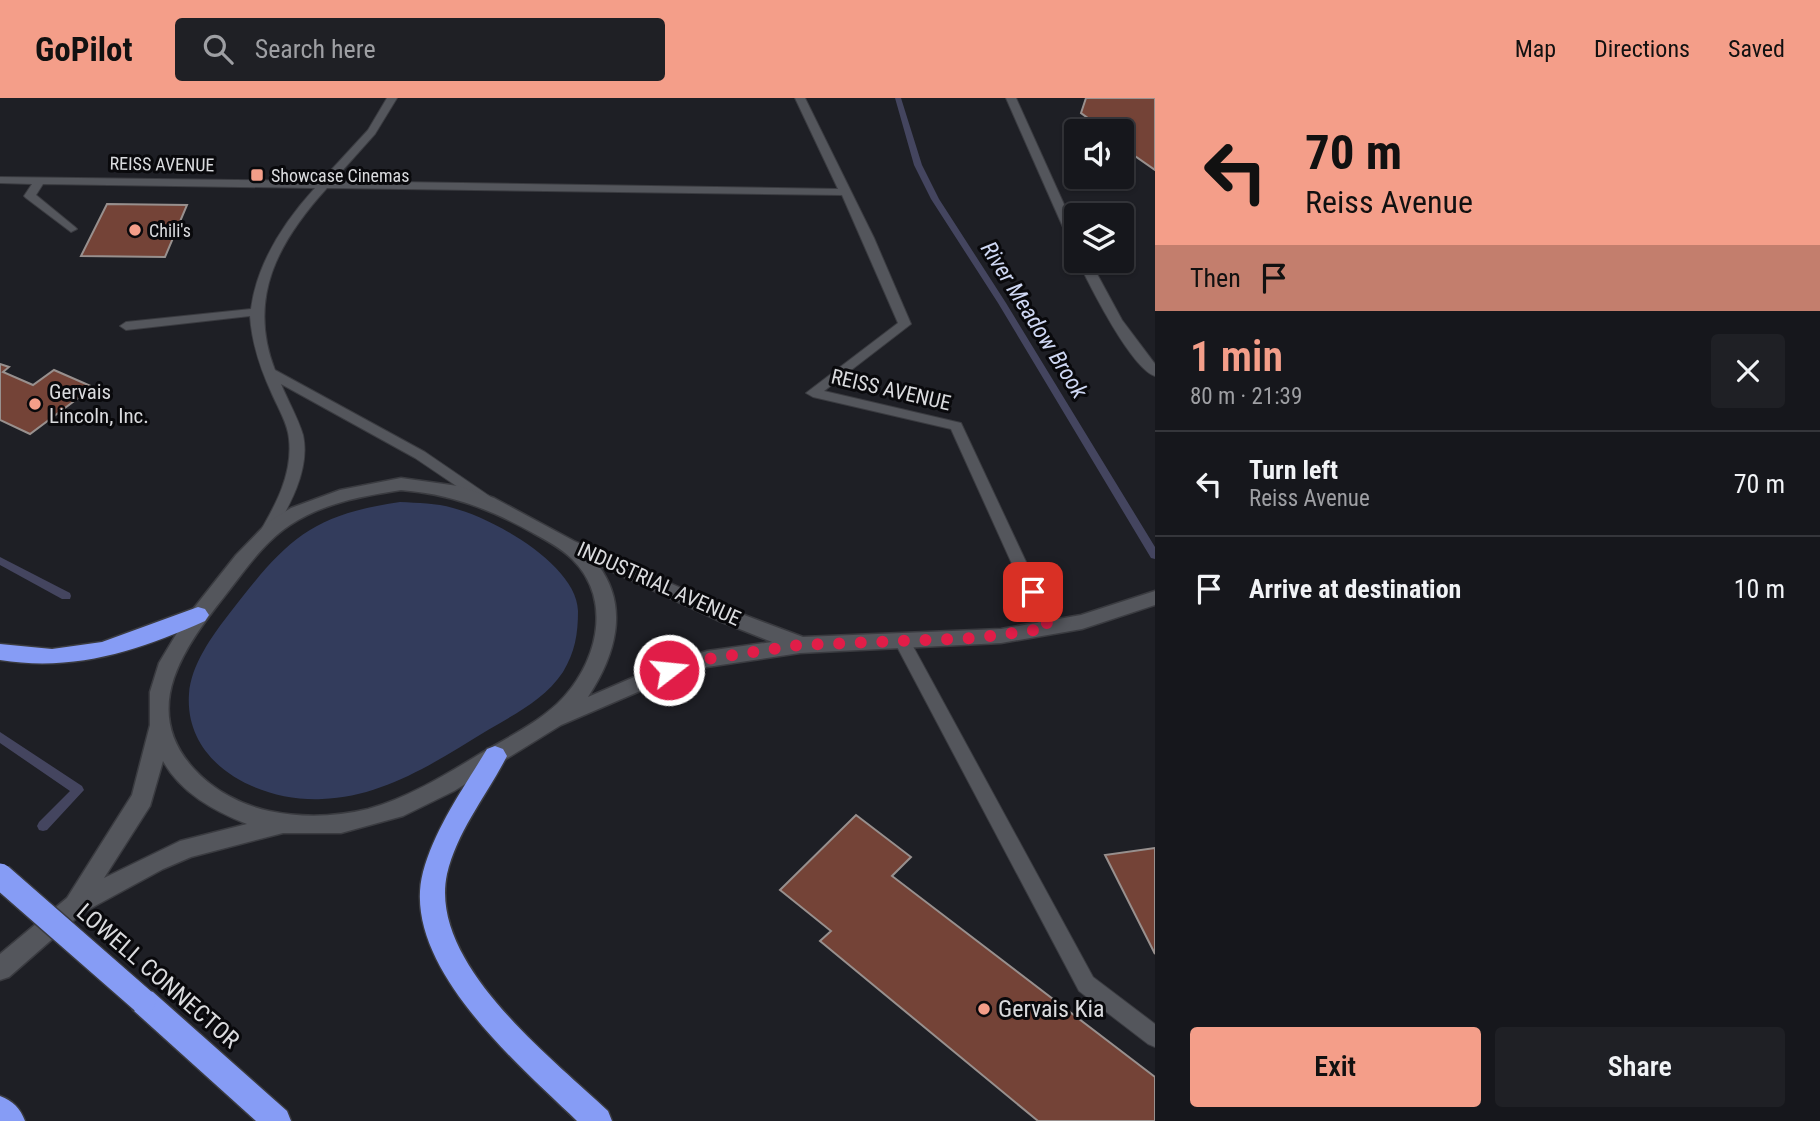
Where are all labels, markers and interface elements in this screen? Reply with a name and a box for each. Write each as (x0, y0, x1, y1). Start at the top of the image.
search box (175, 18, 665, 81)
text: GoPilot (35, 30, 133, 69)
icon: search (199, 30, 237, 68)
text: Search here (255, 34, 376, 64)
text: Map (1515, 35, 1556, 63)
text: Directions (1594, 35, 1690, 63)
text: Saved (1728, 35, 1785, 63)
map controls (1064, 119, 1134, 273)
button: sound (1064, 119, 1134, 189)
text: 70 m (1305, 124, 1402, 181)
icon: left (1190, 126, 1281, 217)
street label: REISS AVENUE (109, 153, 215, 175)
place label: Showcase Cinemas (271, 165, 409, 186)
marker: Showcase Cinemas (249, 167, 265, 183)
text: Reiss Avenue (1305, 183, 1473, 221)
button: layers (1064, 203, 1134, 273)
place label: Chili's (149, 220, 191, 241)
marker: Chili's (127, 222, 143, 238)
water label: River Meadow Brook (975, 237, 1094, 404)
icon: arrive (1255, 259, 1293, 297)
text: Then (1190, 263, 1241, 293)
text: 1 min (1190, 332, 1283, 381)
button: close (1711, 334, 1785, 408)
street label: REISS AVENUE (829, 365, 953, 415)
place label: Gervais Lincoln, Inc. (49, 380, 149, 428)
text: 80 m · 21:39 (1190, 383, 1302, 410)
marker: Gervais Lincoln, Inc. (27, 396, 43, 412)
text: Turn left (1249, 455, 1338, 485)
icon: left (1190, 465, 1228, 503)
text: 70 m (1734, 469, 1785, 499)
text: Reiss Avenue (1249, 485, 1370, 512)
street label: INDUSTRIAL AVENUE (574, 537, 744, 631)
pin (1003, 562, 1063, 622)
icon: arrive (1190, 570, 1228, 608)
icon: arrive (1014, 573, 1052, 611)
text: Arrive at destination (1249, 574, 1461, 604)
text: 10 m (1734, 574, 1785, 604)
position arrow (632, 633, 706, 707)
street label: LOWELL CONNECTOR (71, 898, 245, 1054)
place label: Gervais Kia (998, 995, 1105, 1023)
marker: Gervais Kia (976, 1001, 992, 1017)
button: Exit (1190, 1027, 1481, 1107)
button: Share (1495, 1027, 1785, 1107)

